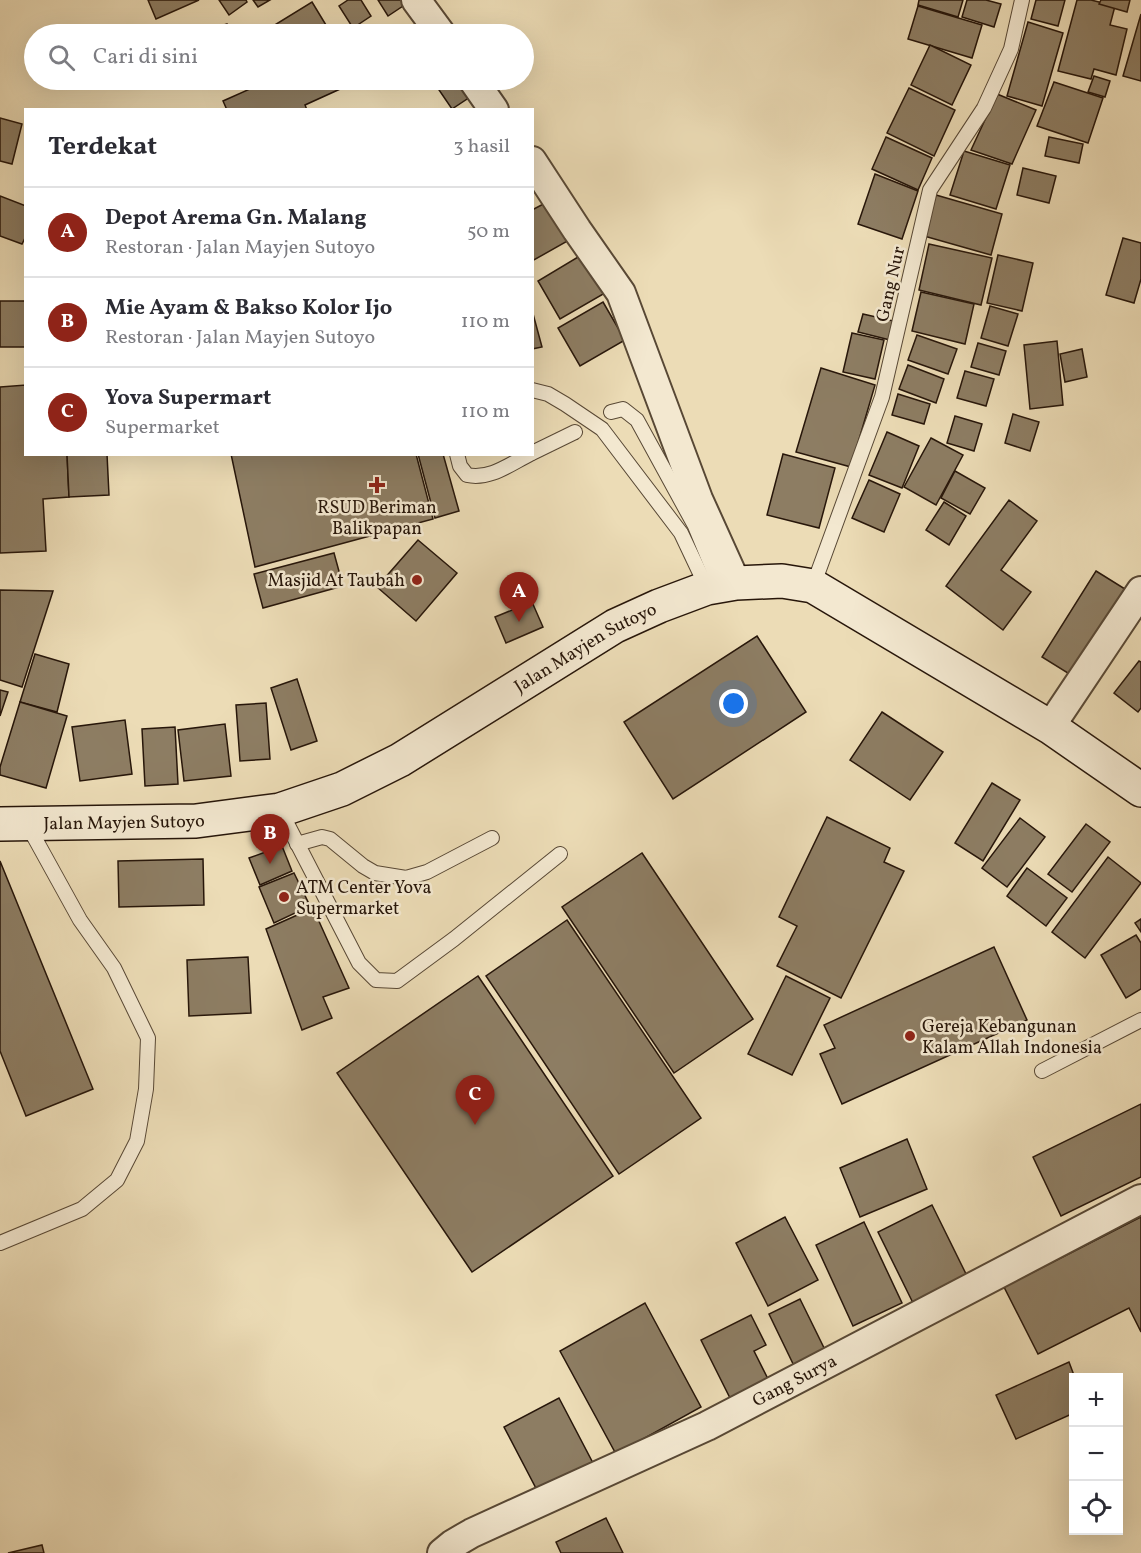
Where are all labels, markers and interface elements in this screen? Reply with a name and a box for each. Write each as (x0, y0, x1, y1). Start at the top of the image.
search box (24, 24, 534, 90)
icon: search (45, 41, 78, 74)
text: Cari di sini (93, 42, 198, 73)
text: Terdekat (48, 129, 157, 165)
text: 3 hasil (453, 133, 510, 161)
text: Depot Arema Gn. Malang (105, 203, 367, 234)
text: A (60, 218, 75, 246)
text: 50 m (467, 218, 510, 246)
text: Restoran · Jalan Mayjen Sutoyo (105, 234, 375, 262)
street label: Gang Nur (871, 244, 912, 325)
text: Mie Ayam & Bakso Kolor Ijo (105, 293, 392, 324)
text: B (61, 308, 74, 336)
text: 110 m (461, 308, 510, 336)
text: Restoran · Jalan Mayjen Sutoyo (105, 324, 375, 352)
text: Yova Supermart (105, 383, 271, 414)
text: C (61, 398, 74, 426)
text: 110 m (461, 398, 510, 426)
text: Supermarket (105, 414, 220, 442)
marker: RSUD Beriman Balikpapan (368, 476, 386, 494)
place label: RSUD Beriman Balikpapan (317, 496, 437, 542)
place label: Masjid At Taubah (267, 569, 405, 594)
pin: A (500, 572, 538, 622)
marker: Masjid At Taubah (410, 573, 424, 587)
street label: Jalan Mayjen Sutoyo (510, 598, 661, 700)
your location (719, 689, 748, 718)
street label: Jalan Mayjen Sutoyo (43, 809, 206, 837)
pin: B (250, 814, 290, 864)
place label: ATM Center Yova Supermarket (296, 876, 432, 922)
marker: ATM Center Yova Supermarket (277, 890, 291, 904)
place label: Gereja Kebangunan Kalam Allah Indonesia (922, 1015, 1102, 1061)
marker: Gereja Kebangunan Kalam Allah Indonesia (903, 1029, 917, 1043)
pin: C (456, 1076, 494, 1125)
street label: Gang Surya (749, 1349, 842, 1414)
map controls (1069, 1373, 1123, 1535)
button: + (1069, 1373, 1123, 1427)
button: − (1069, 1427, 1123, 1481)
button: locate (1069, 1481, 1123, 1535)

